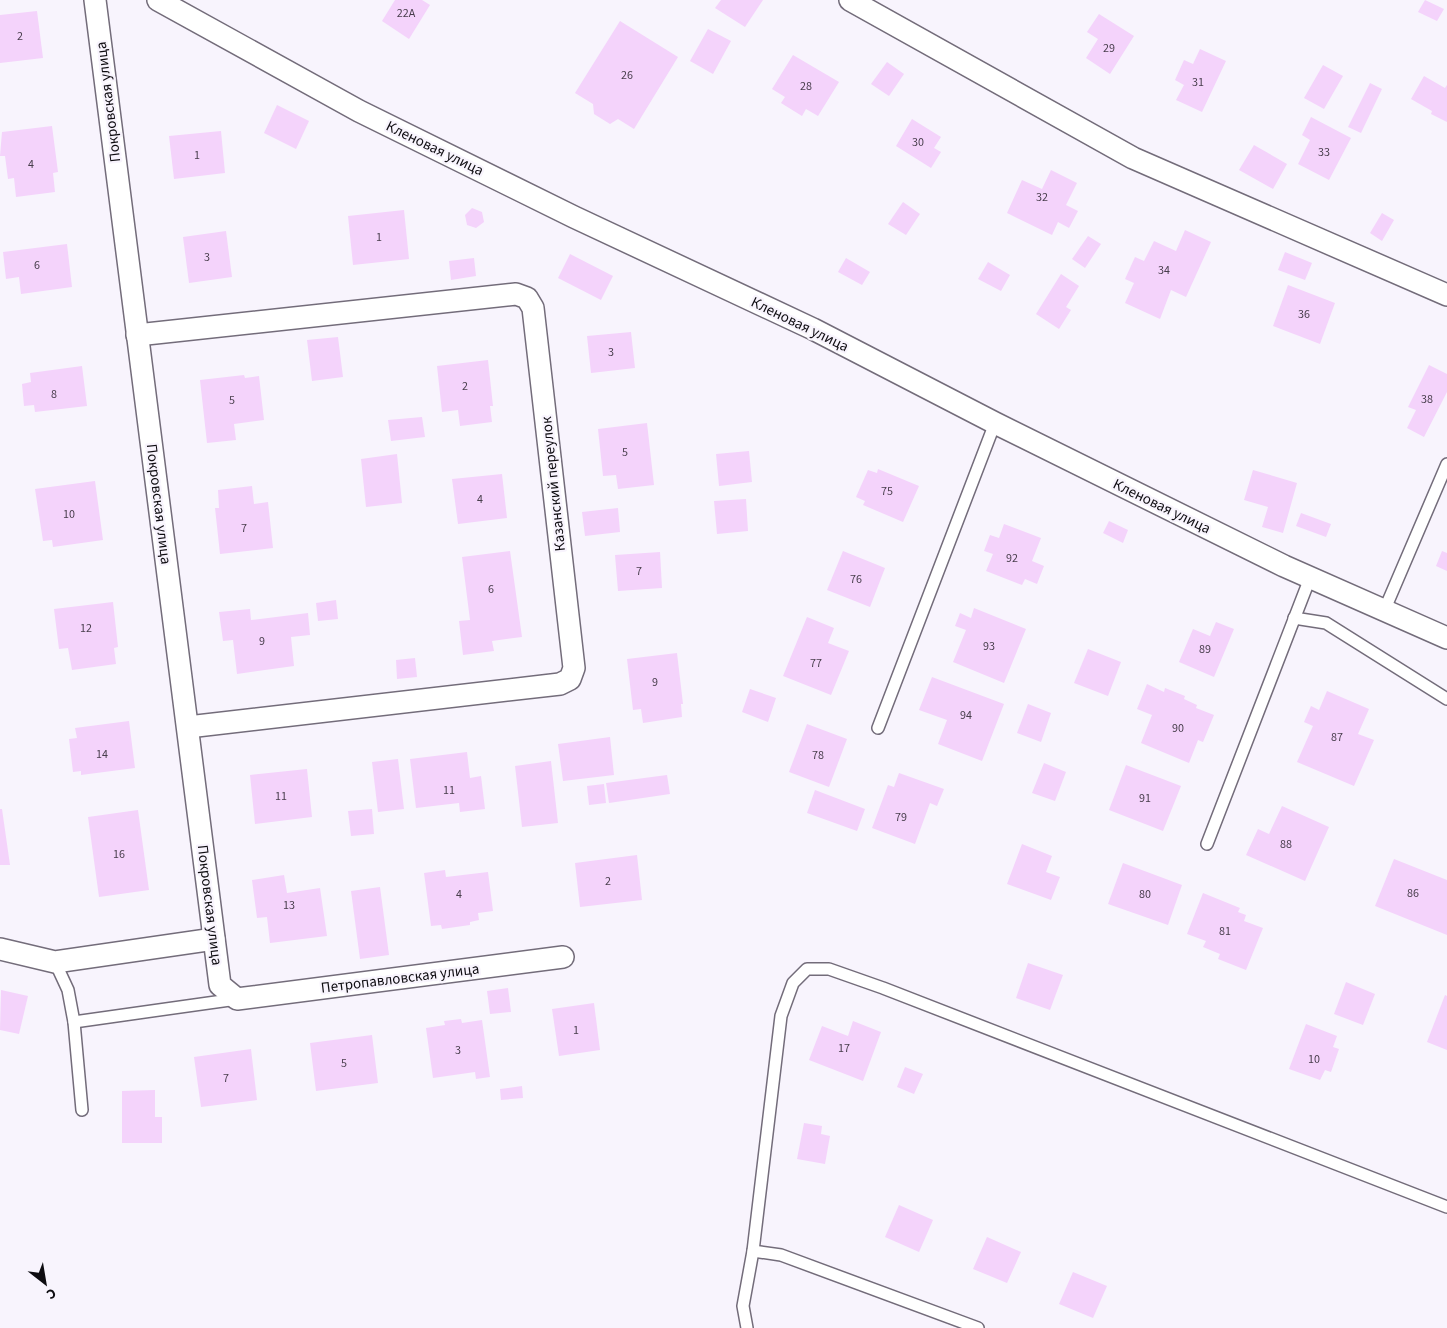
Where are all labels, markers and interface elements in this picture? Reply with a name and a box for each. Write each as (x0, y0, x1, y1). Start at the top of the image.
house number: 22А (397, 5, 416, 22)
house number: 2 (17, 28, 23, 45)
house number: 29 (1103, 40, 1115, 57)
street label: Покровская улица (91, 41, 126, 163)
house number: 26 (621, 67, 633, 84)
house number: 31 (1192, 74, 1204, 91)
house number: 28 (800, 78, 812, 95)
street label: Кленовая улица (382, 116, 487, 181)
house number: 30 (912, 134, 924, 151)
house number: 33 (1318, 144, 1330, 161)
house number: 1 (194, 147, 200, 164)
house number: 4 (28, 156, 34, 173)
house number: 32 (1036, 189, 1048, 206)
house number: 1 (376, 229, 382, 246)
house number: 3 (204, 249, 210, 266)
house number: 6 (34, 257, 40, 274)
house number: 34 (1158, 262, 1170, 279)
street label: Кленовая улица (747, 292, 852, 357)
house number: 36 (1298, 306, 1310, 323)
house number: 3 (608, 344, 614, 361)
house number: 2 (462, 378, 468, 395)
house number: 8 (51, 386, 57, 403)
house number: 38 (1421, 391, 1433, 408)
house number: 5 (229, 392, 235, 409)
street label: Казанский переулок (536, 415, 571, 552)
street label: Покровская улица (141, 443, 176, 565)
house number: 5 (622, 444, 628, 461)
street label: Кленовая улица (1109, 474, 1214, 539)
house number: 75 (881, 483, 893, 500)
house number: 4 (477, 491, 483, 508)
house number: 10 (63, 506, 75, 523)
house number: 7 (241, 520, 247, 537)
house number: 92 (1006, 550, 1018, 567)
house number: 7 (636, 563, 642, 580)
house number: 76 (850, 571, 862, 588)
house number: 6 (488, 581, 494, 598)
house number: 12 (80, 620, 92, 637)
house number: 9 (259, 633, 265, 650)
house number: 93 (983, 638, 995, 655)
house number: 89 (1199, 641, 1211, 658)
house number: 77 (810, 655, 822, 672)
house number: 9 (652, 674, 658, 691)
house number: 94 (960, 707, 972, 724)
house number: 90 (1172, 720, 1184, 737)
house number: 87 (1331, 729, 1343, 746)
house number: 14 (96, 746, 108, 763)
house number: 78 (812, 747, 824, 764)
house number: 11 (443, 782, 455, 799)
house number: 11 (275, 788, 287, 805)
house number: 91 (1139, 790, 1151, 807)
house number: 79 (895, 809, 907, 826)
house number: 88 (1280, 836, 1292, 853)
street label: Покровская улица (192, 844, 227, 966)
house number: 16 (113, 846, 125, 863)
house number: 2 (605, 873, 611, 890)
house number: 86 (1407, 885, 1419, 902)
house number: 4 (456, 886, 462, 903)
house number: 80 (1139, 886, 1151, 903)
house number: 13 (283, 897, 295, 914)
house number: 81 (1219, 923, 1231, 940)
street label: Петропавловская улица (320, 958, 480, 999)
house number: 1 (573, 1022, 579, 1039)
house number: 17 (838, 1040, 850, 1057)
house number: 3 (455, 1042, 461, 1059)
house number: 10 (1308, 1051, 1320, 1068)
house number: 5 (341, 1055, 347, 1072)
house number: 7 (223, 1070, 229, 1087)
north arrow (20, 1258, 70, 1308)
text: С (43, 1283, 60, 1304)

